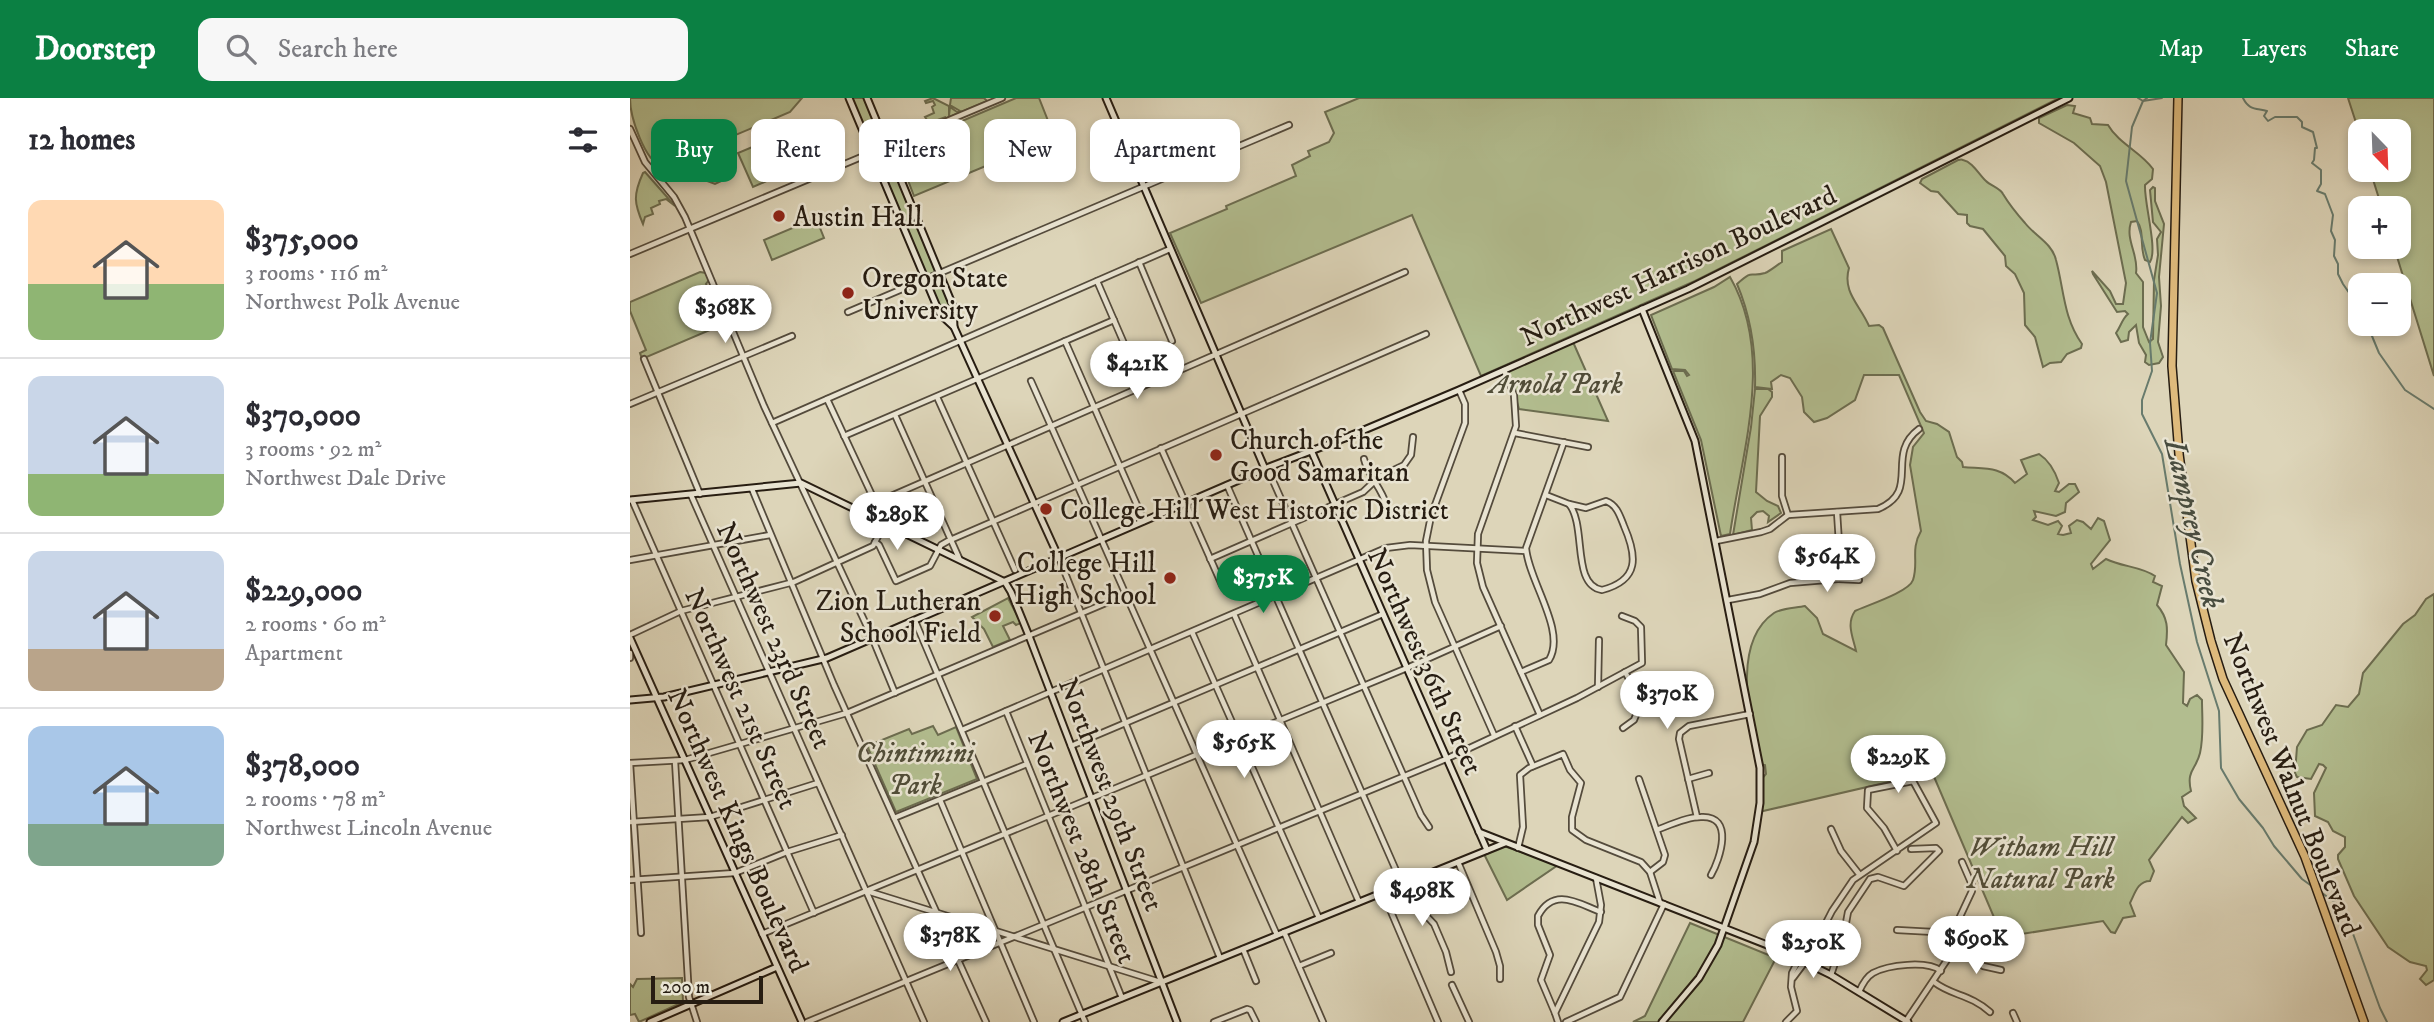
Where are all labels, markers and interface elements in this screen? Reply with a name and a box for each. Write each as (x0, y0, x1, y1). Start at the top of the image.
search box (198, 18, 688, 81)
text: Doorstep (35, 29, 156, 70)
icon: search (222, 30, 260, 68)
text: Search here (278, 33, 398, 66)
text: Map (2159, 34, 2203, 64)
text: Layers (2241, 34, 2307, 64)
text: Share (2345, 34, 2399, 64)
chip: Buy (651, 119, 737, 182)
chip: Rent (751, 119, 845, 182)
chip: Filters (859, 119, 970, 182)
chip: New (984, 119, 1076, 182)
chip: Apartment (1090, 119, 1240, 182)
north arrow (2348, 119, 2412, 182)
map controls (2348, 119, 2411, 336)
icon: filters (564, 121, 602, 159)
text: 12 homes (28, 122, 135, 159)
street label: Northwest Harrison Boulevard (1515, 178, 1842, 355)
button: + (2348, 196, 2411, 259)
place label: Austin Hall (793, 200, 923, 235)
marker: Austin Hall (771, 208, 787, 224)
text: $375,000 (245, 222, 359, 259)
icon: home (84, 228, 168, 312)
text: 3 rooms · 116 m² (245, 259, 388, 288)
place label: Oregon State University (862, 261, 1008, 328)
button: − (2348, 273, 2411, 336)
marker: Oregon State University (840, 285, 856, 301)
pin: $368K (676, 286, 774, 345)
text: Northwest Polk Avenue (245, 288, 460, 317)
text: $368K (695, 293, 755, 322)
pin: $421K (1088, 342, 1186, 401)
text: $421K (1106, 349, 1168, 378)
park label: Arnold Park (1486, 367, 1623, 402)
text: $370,000 (245, 398, 361, 435)
icon: home (84, 404, 168, 488)
place label: Church of the Good Samaritan (1230, 423, 1410, 490)
water label: Lamprey Creek (2155, 433, 2230, 612)
text: 3 rooms · 92 m² (245, 435, 382, 464)
marker: Church of the Good Samaritan (1208, 447, 1224, 463)
text: Northwest Dale Drive (245, 464, 446, 493)
pin: $289K (848, 492, 946, 552)
place label: College Hill West Historic District (1060, 493, 1449, 528)
text: $289K (866, 500, 929, 529)
marker: College Hill West Historic District (1038, 501, 1054, 517)
street label: Northwest 23rd Street (708, 517, 839, 754)
pin: $564K (1778, 534, 1876, 594)
text: $564K (1794, 542, 1860, 571)
street label: Northwest 36th Street (1359, 543, 1490, 780)
place label: College Hill High School (1014, 546, 1157, 613)
pin: $375K (1214, 556, 1312, 615)
text: $375K (1233, 563, 1293, 592)
marker: College Hill High School (1162, 570, 1178, 586)
text: $229,000 (245, 573, 362, 610)
icon: home (84, 579, 168, 663)
street label: Northwest 21st Street (676, 583, 805, 815)
place label: Zion Lutheran School Field (816, 584, 981, 651)
marker: Zion Lutheran School Field (987, 608, 1003, 624)
text: 2 rooms · 60 m² (245, 610, 386, 639)
street label: Northwest Walnut Boulevard (2215, 628, 2369, 941)
text: Apartment (245, 639, 343, 668)
pin: $370K (1618, 672, 1716, 731)
street label: Northwest 29th Street (1050, 673, 1171, 916)
text: $370K (1636, 679, 1698, 708)
street label: Northwest Kings Boulevard (659, 683, 816, 978)
pin: $565K (1195, 720, 1293, 780)
street label: Northwest 28th Street (1019, 726, 1144, 969)
text: $565K (1212, 728, 1276, 757)
park label: Chintimini Park (856, 736, 976, 803)
pin: $229K (1849, 736, 1947, 795)
text: $229K (1867, 743, 1929, 772)
text: $378,000 (245, 748, 360, 785)
icon: home (84, 754, 168, 838)
text: 2 rooms · 78 m² (245, 785, 385, 814)
text: Northwest Lincoln Avenue (245, 814, 492, 843)
park label: Witham Hill Natural Park (1965, 830, 2116, 897)
pin: $498K (1373, 868, 1471, 928)
text: $498K (1390, 876, 1454, 905)
pin: $378K (901, 914, 999, 973)
pin: $690K (1927, 916, 2025, 976)
pin: $250K (1764, 920, 1862, 980)
text: $378K (920, 921, 980, 950)
text: $690K (1944, 924, 2008, 953)
text: $250K (1781, 928, 1845, 957)
scale bar (651, 973, 763, 1005)
text: 200 m (662, 976, 710, 999)

